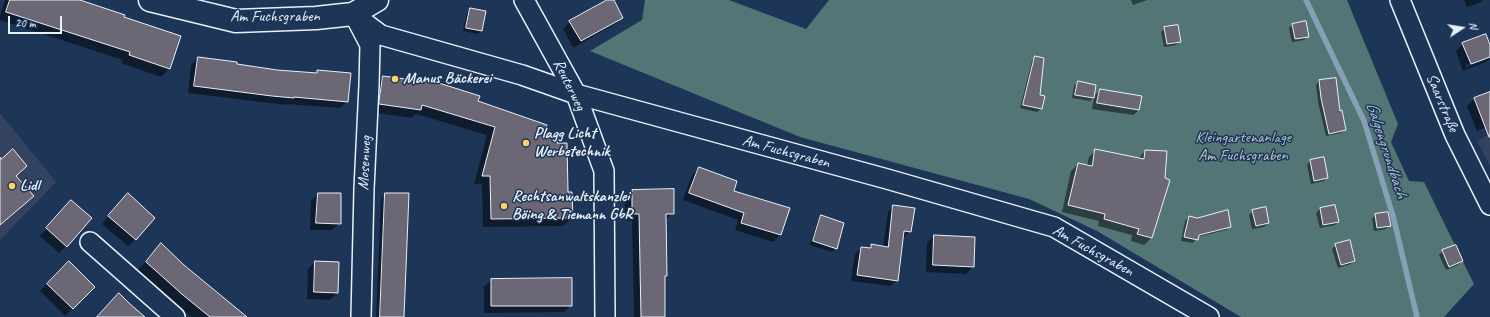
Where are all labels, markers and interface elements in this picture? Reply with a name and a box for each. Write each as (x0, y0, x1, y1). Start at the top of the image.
street label: Am Fuchsgraben (230, 7, 320, 27)
scale bar (10, 8, 64, 34)
north arrow (1442, 8, 1482, 48)
text: 20 m (15, 15, 35, 31)
text: N (1466, 21, 1481, 30)
street label: Reuterweg (548, 56, 590, 114)
place label: Manus Bäckerei (403, 69, 491, 89)
street label: Saarstraße (1421, 71, 1463, 135)
marker: Manus Bäckerei (390, 74, 400, 84)
water label: Galgengrundbach (1361, 99, 1411, 201)
place label: Plagg Licht Werbetechnik (534, 124, 610, 162)
park label: Kleingartenanlage Am Fuchsgraben (1195, 128, 1291, 166)
street label: Am Fuchsgraben (740, 131, 832, 173)
street label: Mosenweg (354, 135, 376, 191)
marker: Plagg Licht Werbetechnik (521, 138, 531, 148)
place label: Lidl (20, 176, 39, 196)
marker: Lidl (7, 181, 17, 191)
place label: Rechtsanwaltskanzlei Böing & Tiemann GbR (512, 187, 632, 225)
marker: Rechtsanwaltskanzlei Böing & Tiemann GbR (499, 201, 509, 211)
street label: Am Fuchsgraben (1049, 221, 1137, 281)

